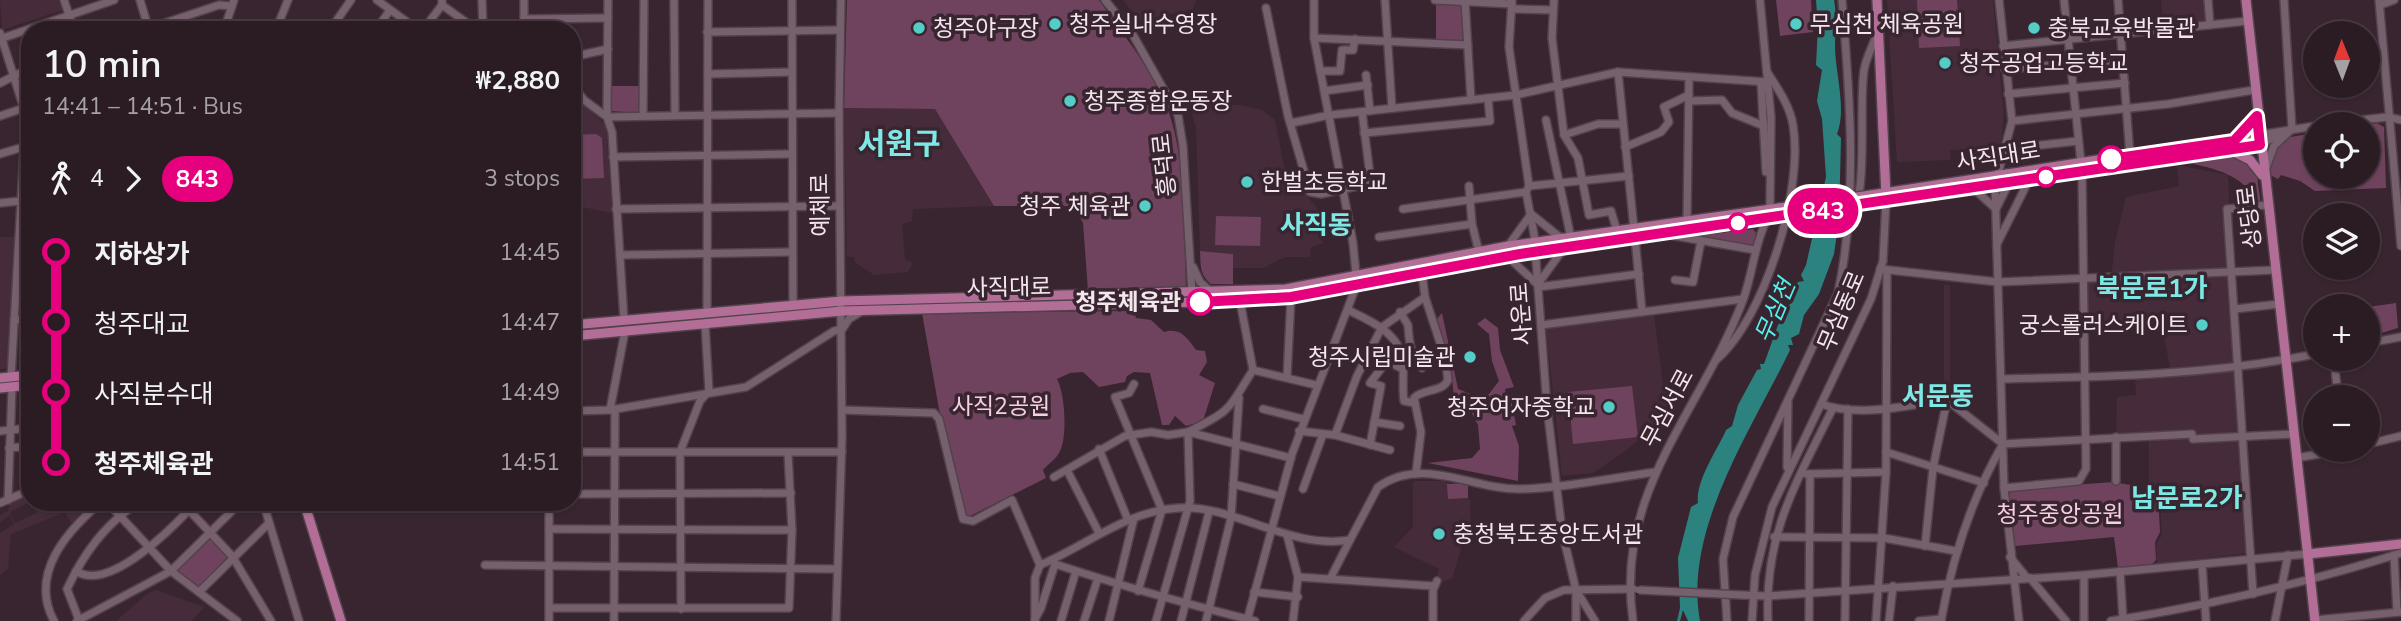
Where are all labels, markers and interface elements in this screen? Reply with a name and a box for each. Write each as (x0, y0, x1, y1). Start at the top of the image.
place label: 청주실내수영장 (1069, 9, 1217, 40)
place label: 무심천 체육공원 (1810, 9, 1964, 40)
place label: 청주야구장 (933, 13, 1039, 44)
place label: 충북교육박물관 (2048, 13, 2196, 44)
marker: 청주실내수영장 (1047, 16, 1063, 32)
marker: 무심천 체육공원 (1788, 16, 1804, 32)
marker: 청주야구장 (911, 20, 927, 36)
marker: 충북교육박물관 (2026, 20, 2042, 36)
north arrow (2303, 21, 2380, 98)
map controls (2303, 21, 2380, 462)
text: 10 min (42, 39, 162, 90)
place label: 청주공업고등학교 (1959, 48, 2128, 79)
marker: 청주공업고등학교 (1937, 55, 1953, 71)
text: ₩2,880 (476, 63, 560, 98)
place label: 청주종합운동장 (1084, 86, 1232, 117)
text: 14:41 – 14:51 · Bus (42, 91, 243, 122)
marker: 청주종합운동장 (1062, 93, 1078, 109)
button: locate (2303, 112, 2380, 189)
district label: 서원구 (858, 124, 940, 165)
street label: 흥덕로 (1146, 132, 1183, 198)
street label: 사직대로 (1954, 135, 2042, 178)
unlabelled marker (2098, 146, 2124, 172)
icon: walk (42, 160, 80, 198)
icon: forward (114, 160, 152, 198)
text: 4 (90, 163, 104, 194)
text: 843 (176, 163, 219, 195)
text: 3 stops (484, 163, 560, 194)
place label: 한벌초등학교 (1261, 167, 1388, 198)
unlabelled marker (2036, 167, 2056, 187)
street label: 예체로 (804, 173, 837, 237)
marker: 한벌초등학교 (1239, 174, 1255, 190)
street label: 상당로 (2230, 184, 2269, 250)
line badge: 843 (1783, 188, 1863, 234)
place label: 청주 체육관 (1019, 191, 1131, 222)
text: 843 (1801, 195, 1845, 227)
marker: 청주 체육관 (1137, 198, 1153, 214)
button: layers (2303, 203, 2380, 280)
district label: 사직동 (1280, 208, 1352, 243)
unlabelled marker (1728, 213, 1748, 233)
text: 지하상가 (94, 237, 190, 272)
text: 14:45 (500, 237, 560, 268)
street label: 무심동로 (1811, 266, 1872, 356)
street label: 사직대로 (966, 271, 1052, 304)
district label: 북문로1가 (2096, 271, 2208, 306)
water label: 무심천 (1747, 272, 1804, 348)
street label: 사운로 (1504, 281, 1539, 347)
place label: 청주체육관 (1075, 287, 1181, 318)
marker: 청주체육관 (1187, 289, 1213, 315)
button: + (2303, 294, 2380, 371)
text: 청주대교 (94, 307, 190, 342)
text: 14:47 (500, 307, 560, 338)
place label: 궁스롤러스케이트 (2019, 310, 2188, 341)
marker: 궁스롤러스케이트 (2194, 317, 2210, 333)
place label: 청주시립미술관 (1308, 342, 1456, 373)
marker: 청주시립미술관 (1462, 349, 1478, 365)
street label: 무심서로 (1634, 364, 1701, 453)
text: 사직분수대 (94, 377, 214, 412)
text: 14:49 (500, 377, 560, 408)
district label: 서문동 (1902, 379, 1974, 414)
button: − (2303, 385, 2380, 462)
park label: 사직2공원 (952, 391, 1050, 422)
place label: 청주여자중학교 (1447, 392, 1595, 423)
marker: 청주여자중학교 (1601, 399, 1617, 415)
text: 청주체육관 (94, 447, 214, 482)
text: 14:51 (500, 447, 560, 478)
district label: 남문로2가 (2131, 481, 2243, 516)
park label: 청주중앙공원 (1997, 499, 2123, 530)
place label: 충청북도중앙도서관 (1453, 519, 1643, 550)
marker: 충청북도중앙도서관 (1431, 526, 1447, 542)

